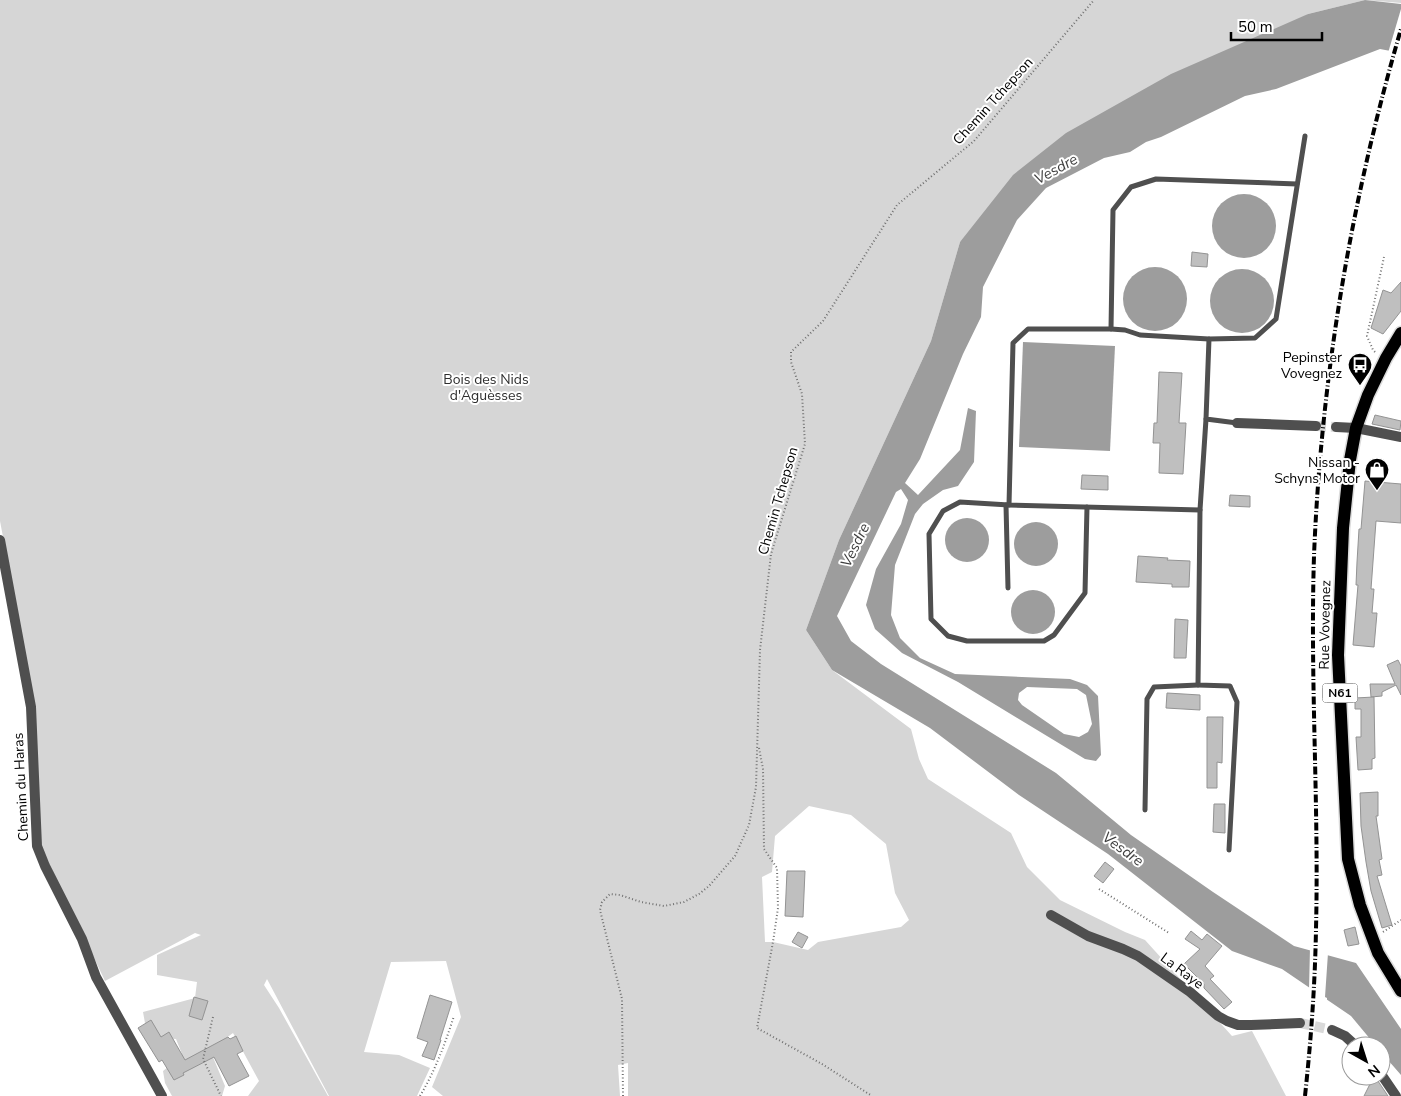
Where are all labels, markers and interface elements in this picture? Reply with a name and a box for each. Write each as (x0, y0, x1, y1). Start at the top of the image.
scale bar (1231, 10, 1322, 42)
text: 50 m (1238, 17, 1273, 37)
street label: Chemin Tchepson (949, 53, 1037, 149)
water label: Vesdre (1031, 149, 1081, 189)
place label: Pepinster Vovegnez (1280, 348, 1343, 383)
bus stop icon: Pepinster Vovegnez (1347, 352, 1373, 386)
park label: Bois des Nids d'Aguèsses (443, 370, 529, 405)
street label: Chemin Tchepson (754, 445, 802, 557)
place label: Nissan - Schyns Motor (1274, 453, 1360, 488)
shop icon: Nissan - Schyns Motor (1364, 457, 1390, 491)
water label: Vesdre (836, 520, 874, 570)
street label: Rue Vovegnez (1315, 580, 1335, 670)
road number: N61 (1322, 684, 1358, 702)
street label: Chemin du Haras (9, 732, 33, 842)
water label: Vesdre (1098, 827, 1148, 871)
street label: La Raye (1156, 948, 1208, 994)
north arrow (1341, 1036, 1391, 1086)
text: N (1364, 1060, 1384, 1081)

